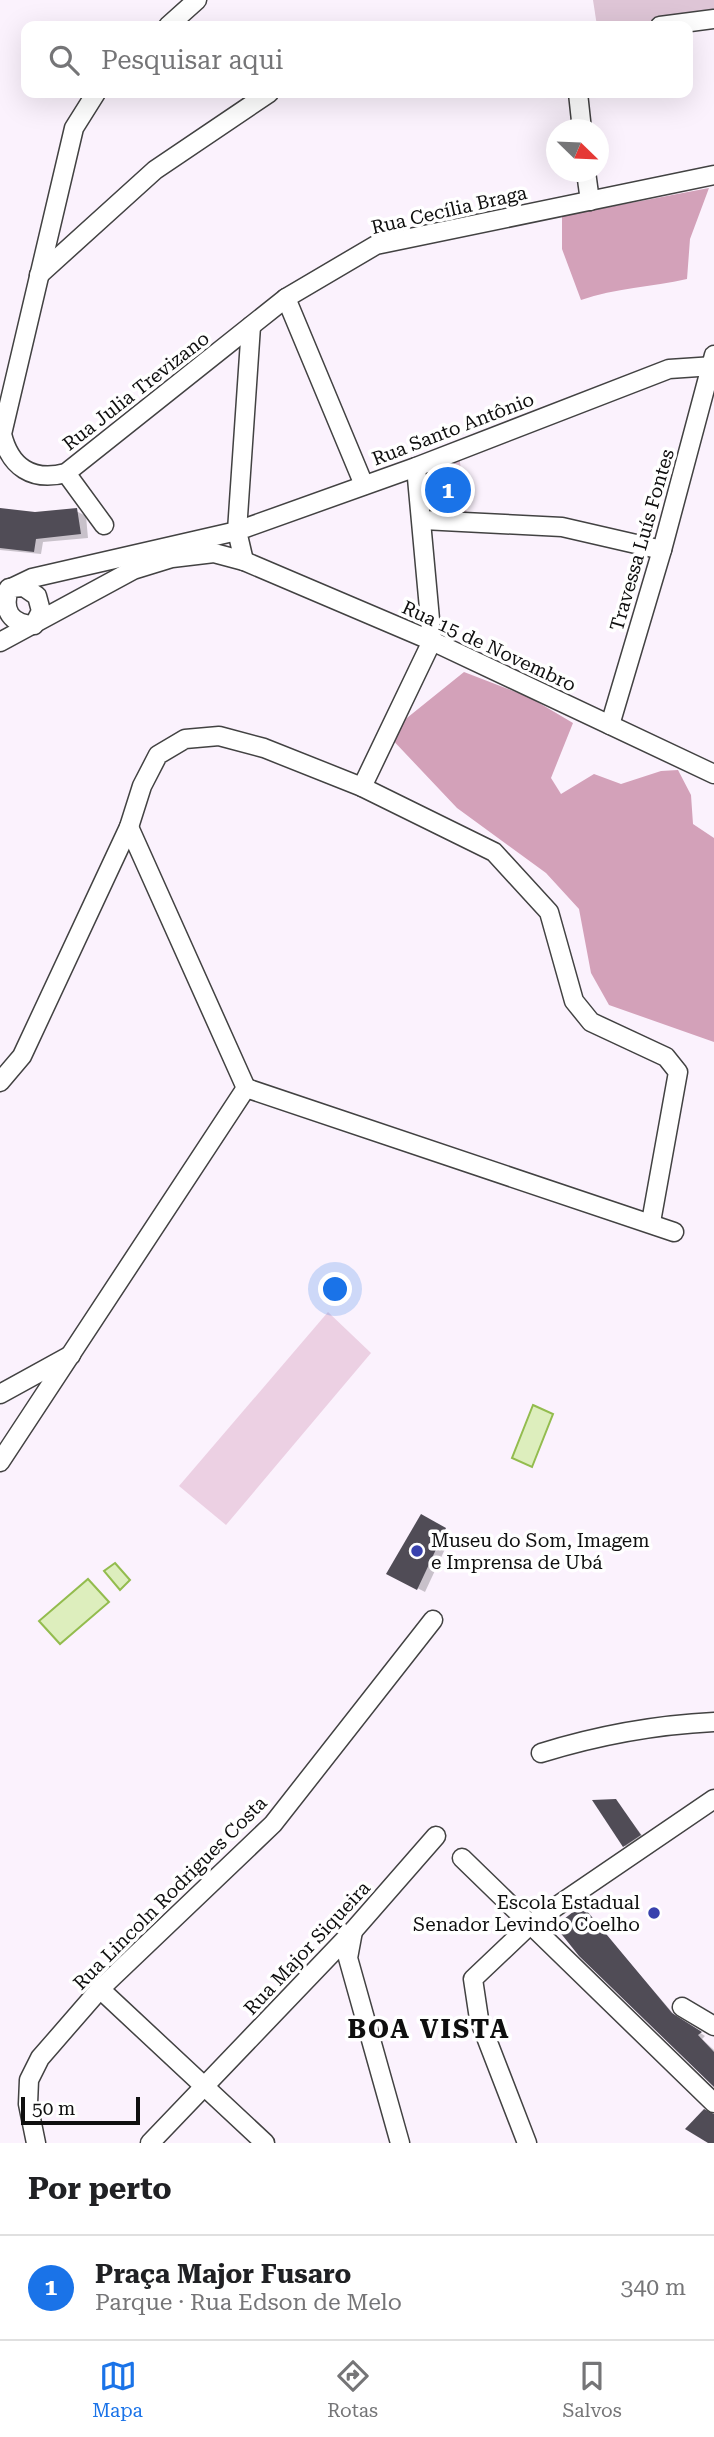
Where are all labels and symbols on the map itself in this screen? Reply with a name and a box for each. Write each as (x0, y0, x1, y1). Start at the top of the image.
north arrow (546, 119, 609, 182)
street label: Rua Cecília Braga (369, 181, 530, 239)
street label: Rua Julia Trevizano (58, 327, 214, 455)
street label: Rua Santo Antônio (369, 387, 537, 471)
street label: Travessa Luís Fontes (605, 446, 679, 634)
pin: 1 (425, 464, 471, 516)
street label: Rua 15 de Novembro (398, 596, 580, 696)
your location (318, 1272, 352, 1306)
place label: Museu do Som, Imagem e Imprensa de Ubá (431, 1529, 650, 1574)
marker: Museu do Som, Imagem e Imprensa de Ubá (409, 1543, 425, 1559)
street label: Rua Lincoln Rodrigues Costa (68, 1791, 272, 1995)
street label: Rua Major Siqueira (239, 1876, 375, 2020)
place label: Escola Estadual Senador Levindo Coelho (413, 1891, 640, 1936)
marker: Escola Estadual Senador Levindo Coelho (646, 1905, 662, 1921)
district label: BOA VISTA (347, 2014, 511, 2044)
scale bar (21, 2094, 140, 2126)

